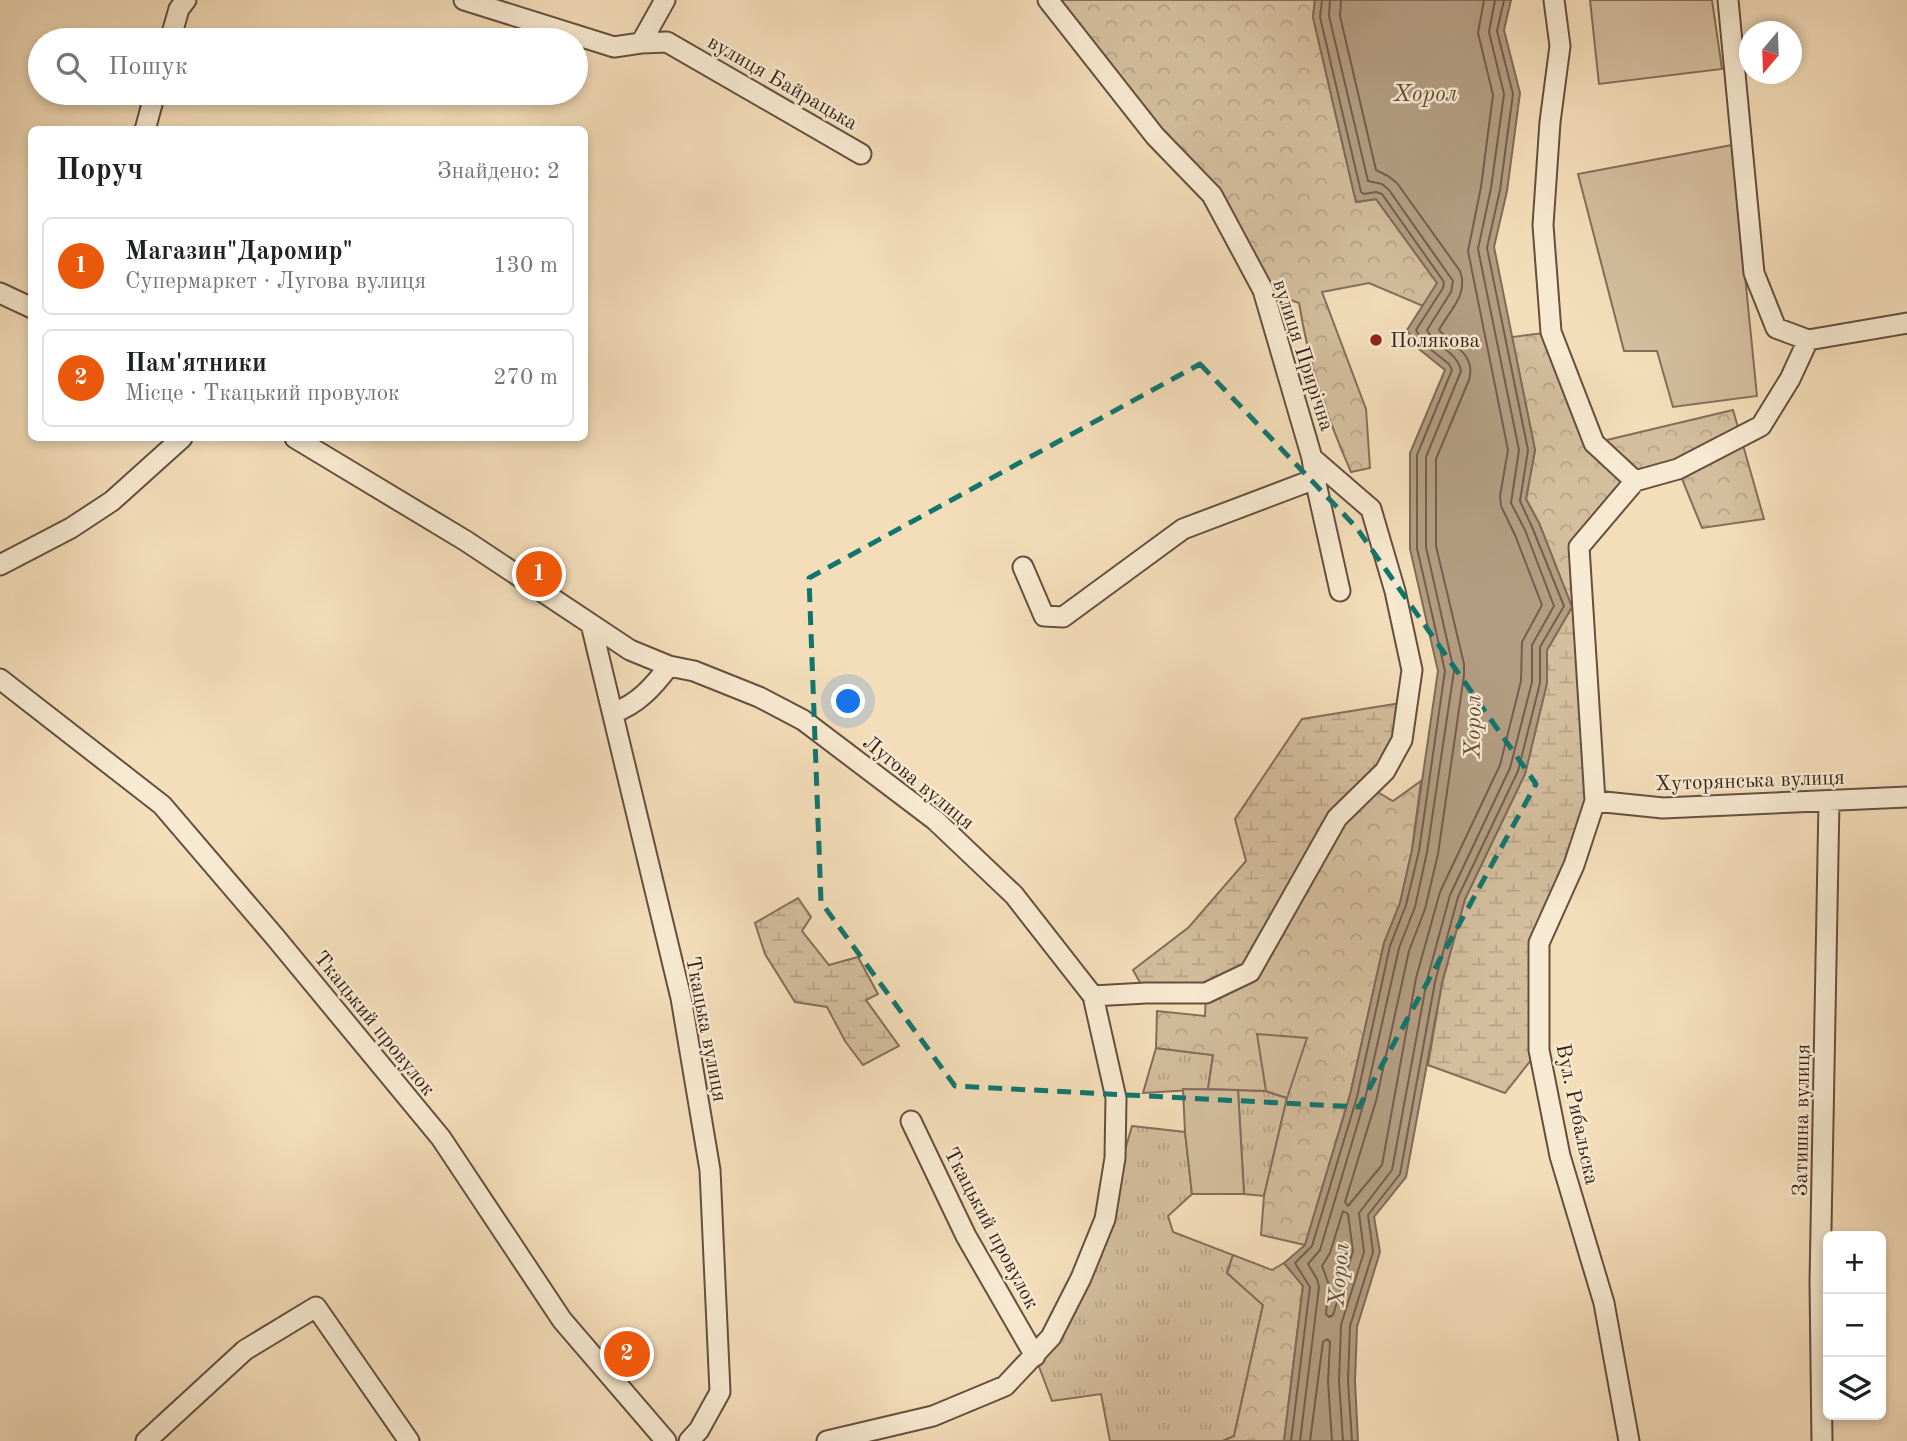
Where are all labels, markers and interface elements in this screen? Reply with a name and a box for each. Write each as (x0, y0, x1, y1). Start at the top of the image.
north arrow (1739, 21, 1802, 84)
search box (28, 28, 588, 105)
street label: вулиця Байрацька (704, 32, 861, 135)
icon: search (52, 48, 90, 86)
text: Пошук (108, 54, 188, 80)
water label: Хорол (1393, 83, 1458, 107)
text: Поруч (56, 156, 143, 186)
text: Знайдено: 2 (437, 160, 560, 183)
text: Магазин"Даромир" (125, 239, 353, 265)
text: 1 (74, 254, 88, 277)
text: 130 m (493, 254, 558, 277)
text: Супермаркет · Лугова вулиця (125, 270, 426, 293)
street label: вулиця Прирічна (1268, 277, 1337, 434)
place label: Полякова (1390, 331, 1480, 352)
marker: Полякова (1368, 332, 1384, 348)
text: Пам'ятники (125, 351, 267, 377)
text: 2 (74, 366, 88, 389)
text: 270 m (493, 366, 558, 389)
text: Місце · Ткацький провулок (125, 382, 400, 405)
pin: 1 (516, 548, 562, 600)
your location (831, 684, 865, 718)
water label: Хорол (1461, 694, 1487, 760)
street label: Лугова вулиця (858, 732, 978, 834)
street label: Хуторянська вулиця (1655, 768, 1845, 795)
street label: Ткацький провулок (309, 948, 439, 1101)
street label: Ткацька вулиця (681, 955, 730, 1104)
street label: Вул. Рибальска (1551, 1042, 1602, 1187)
street label: Затишна вулиця (1791, 1043, 1814, 1197)
street label: Ткацький провулок (939, 1145, 1042, 1313)
map controls (1823, 1231, 1886, 1420)
button: + (1823, 1231, 1886, 1294)
water label: Хорол (1325, 1242, 1355, 1309)
button: − (1823, 1294, 1886, 1357)
pin: 2 (604, 1328, 650, 1380)
button: layers (1823, 1357, 1886, 1420)

